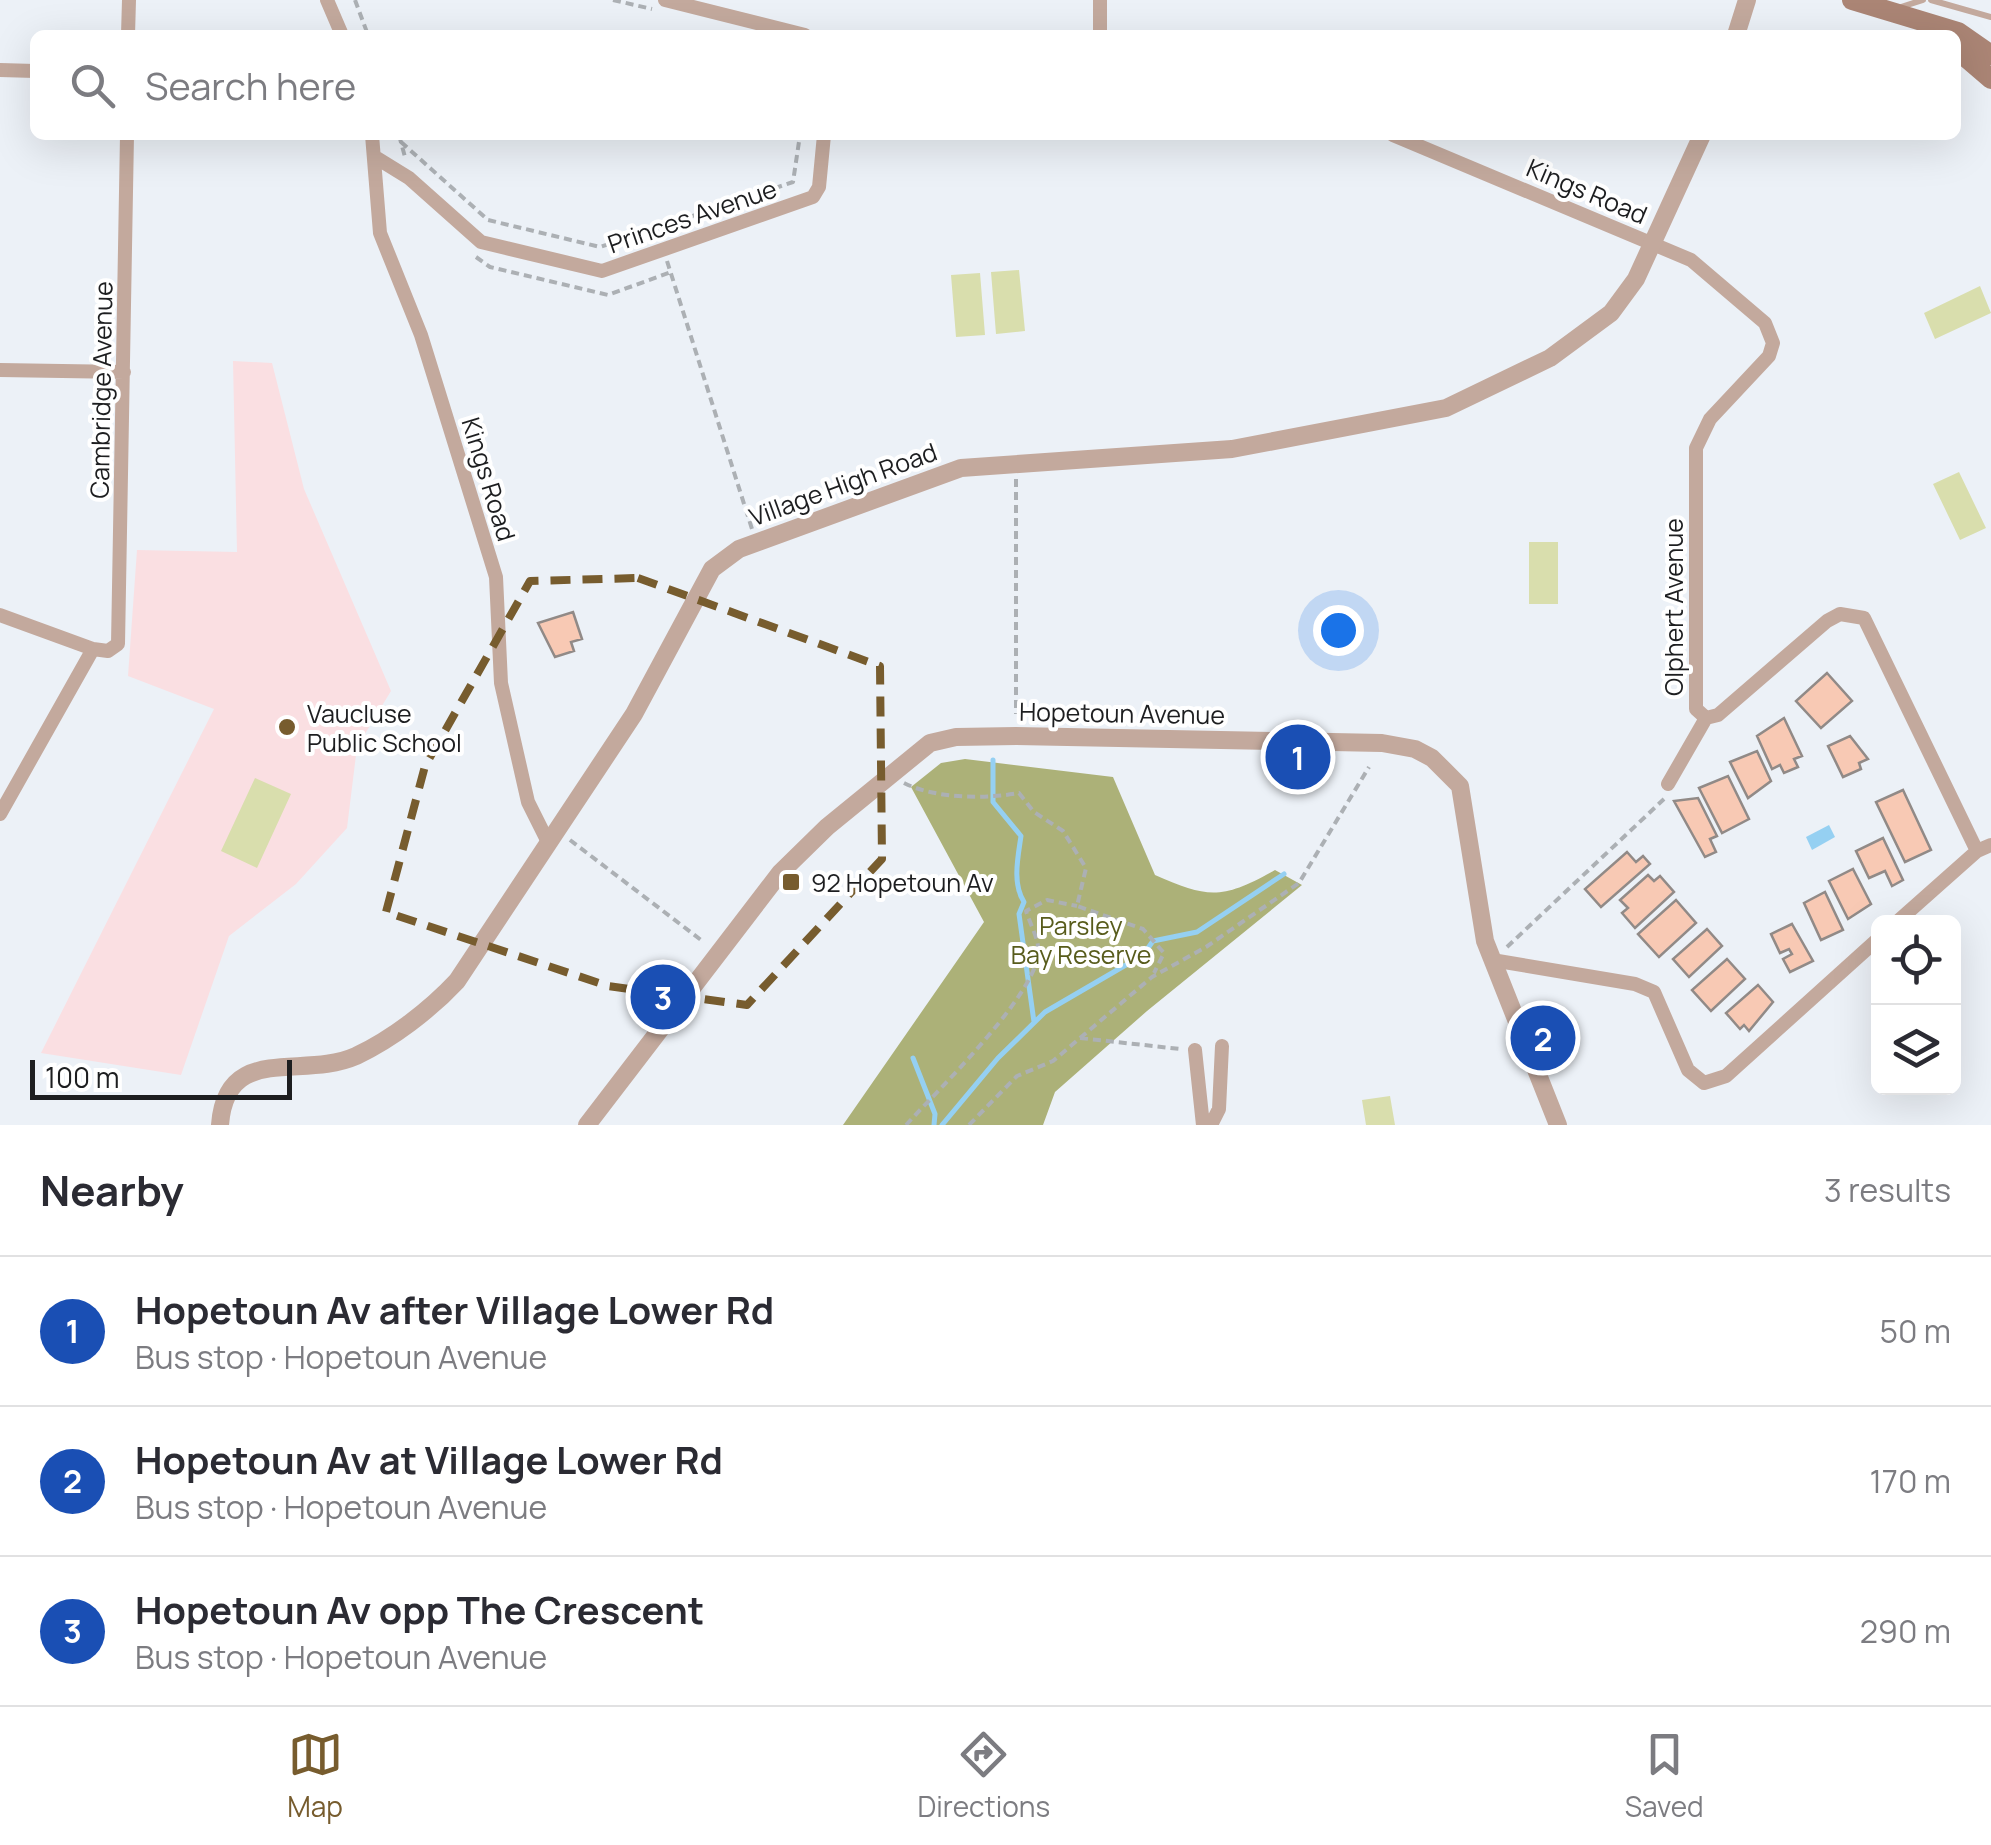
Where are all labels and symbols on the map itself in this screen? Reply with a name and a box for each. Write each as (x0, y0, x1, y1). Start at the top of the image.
street label: Kings Road (1521, 150, 1653, 232)
street label: Princes Avenue (603, 171, 781, 261)
street label: Cambridge Avenue (82, 281, 120, 499)
street label: Kings Road (454, 413, 524, 545)
street label: Village High Road (744, 434, 942, 534)
street label: Olphert Avenue (1656, 518, 1691, 696)
your location (1313, 605, 1364, 656)
street label: Hopetoun Avenue (1019, 694, 1225, 732)
place label: Vaucluse Public School (307, 696, 462, 760)
marker: Vaucluse Public School (276, 716, 298, 738)
pin: 1 (1266, 720, 1330, 794)
place label: 92 Hopetoun Av (811, 865, 994, 900)
marker: 92 Hopetoun Av (780, 871, 802, 893)
park label: Parsley Bay Reserve (1011, 908, 1151, 972)
pin: 3 (630, 960, 696, 1034)
pin: 2 (1510, 1000, 1576, 1076)
scale bar (30, 1055, 292, 1100)

